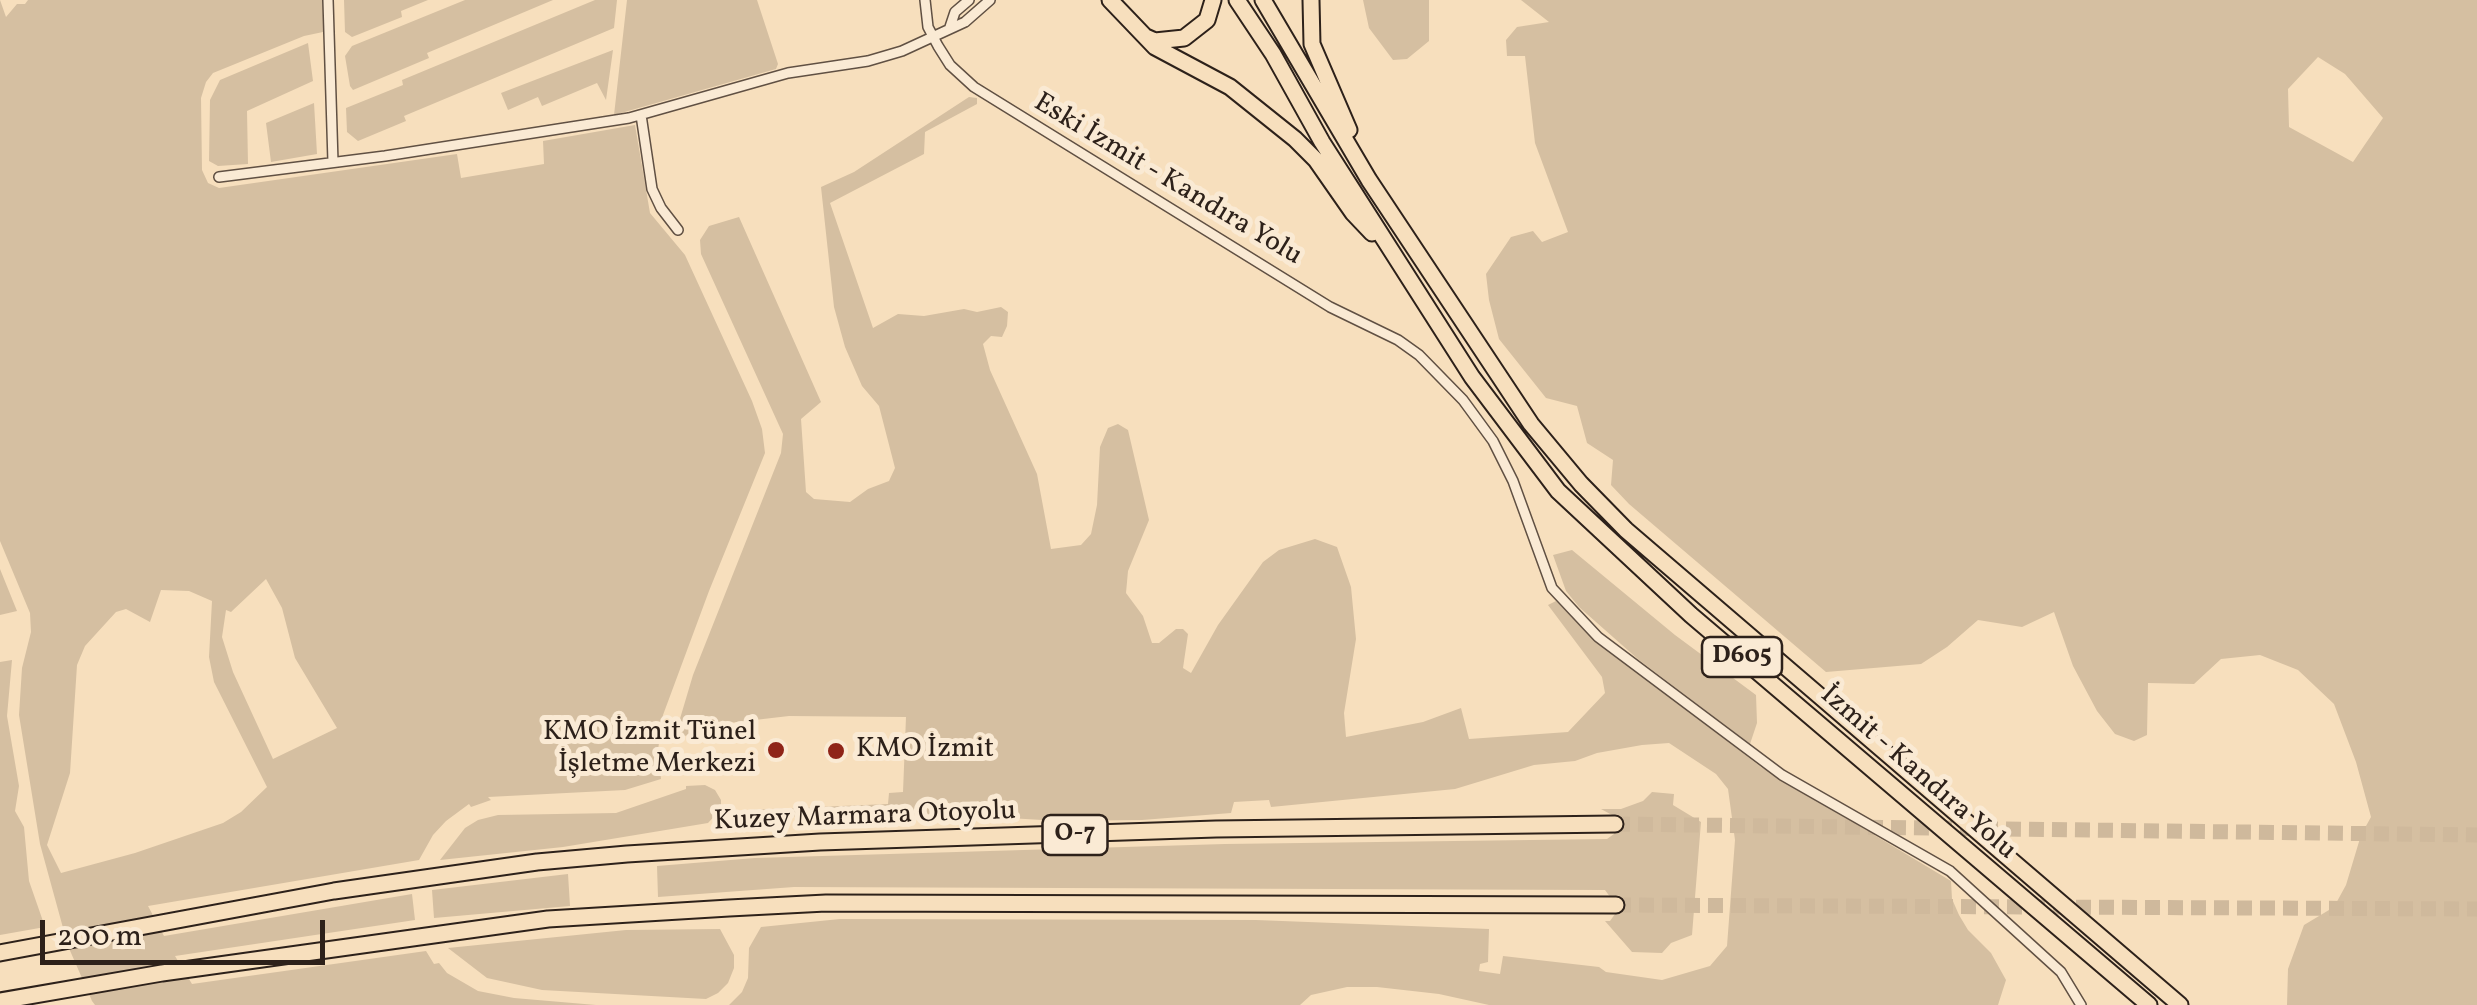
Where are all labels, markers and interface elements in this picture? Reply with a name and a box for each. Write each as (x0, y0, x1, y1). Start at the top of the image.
street label: Eski İzmit - Kandıra Yolu (1027, 88, 1307, 274)
road number: D605 (1702, 637, 1782, 677)
street label: İzmit - Kandıra Yolu (1812, 680, 2022, 868)
place label: KMO İzmit Tünel İşletme Merkezi (543, 717, 756, 783)
place label: KMO İzmit (856, 734, 994, 768)
marker: KMO İzmit Tünel İşletme Merkezi (765, 739, 787, 761)
marker: KMO İzmit (825, 740, 847, 762)
street label: Kuzey Marmara Otoyolu (713, 796, 1017, 840)
road number: O-7 (1042, 815, 1108, 855)
scale bar (45, 900, 330, 962)
text: 200 m (57, 916, 142, 958)

